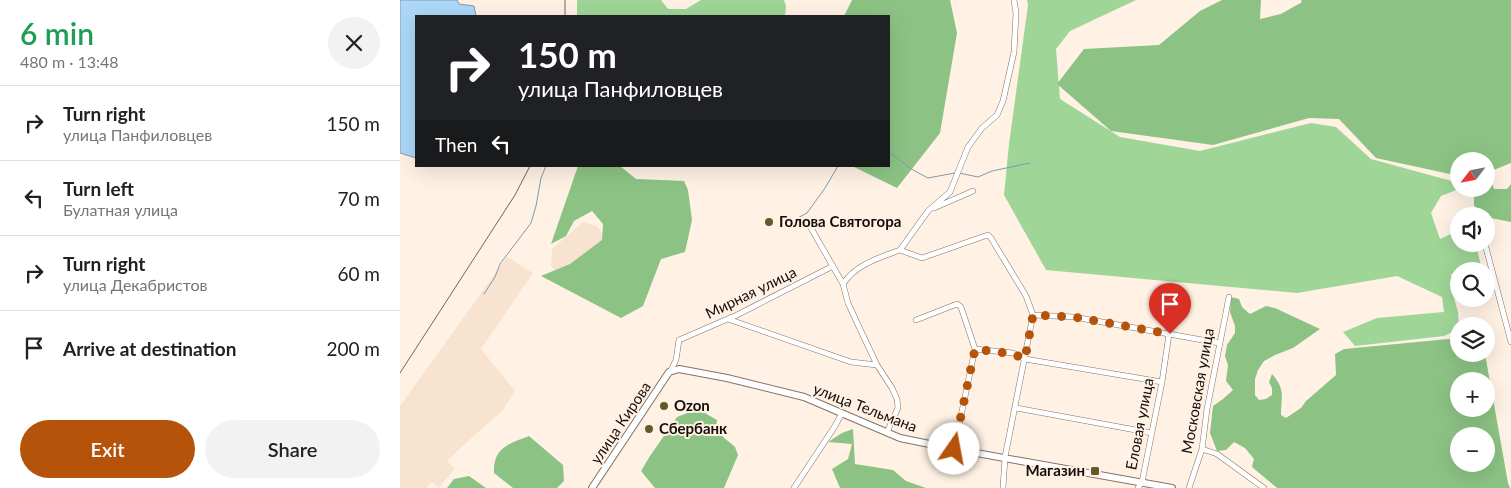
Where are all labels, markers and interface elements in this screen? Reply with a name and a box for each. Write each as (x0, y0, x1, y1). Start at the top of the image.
text: 6 min (20, 15, 94, 51)
button: close (328, 17, 380, 69)
text: 150 m (518, 33, 617, 75)
icon: right (435, 35, 500, 100)
text: 480 m · 13:48 (20, 52, 119, 71)
text: улица Панфиловцев (518, 75, 723, 102)
text: Turn right (63, 102, 145, 125)
icon: right (20, 109, 48, 137)
text: 150 m (326, 112, 380, 135)
text: улица Панфиловцев (63, 125, 212, 144)
icon: left (487, 130, 515, 158)
text: Then (435, 133, 477, 156)
north arrow (1450, 152, 1495, 198)
map controls (1450, 152, 1495, 472)
text: Turn left (63, 177, 134, 200)
icon: left (20, 184, 48, 212)
text: 70 m (337, 187, 380, 210)
text: Булатная улица (63, 200, 178, 219)
button: sound (1450, 207, 1495, 252)
place label: Голова Святогора (779, 212, 901, 230)
marker: Голова Святогора (763, 216, 775, 228)
text: Turn right (63, 252, 145, 275)
icon: right (20, 259, 48, 287)
text: 60 m (337, 262, 380, 285)
street label: Мирная улица (702, 262, 799, 322)
button: search (1450, 262, 1495, 307)
text: улица Декабристов (63, 275, 208, 294)
pin (1149, 283, 1191, 334)
icon: arrive (1156, 290, 1184, 318)
button: layers (1450, 317, 1495, 362)
street label: Московская улица (1177, 327, 1217, 455)
icon: arrive (20, 334, 48, 362)
text: Arrive at destination (63, 337, 236, 360)
text: 200 m (326, 337, 380, 360)
button: + (1450, 372, 1495, 417)
street label: Еловая улица (1121, 376, 1157, 471)
street label: улица Кирова (586, 378, 654, 467)
street label: улица Тельмана (811, 379, 920, 435)
place label: Ozon (674, 396, 710, 414)
marker: Ozon (658, 400, 670, 412)
place label: Сбербанк (659, 419, 728, 437)
button: Exit (20, 420, 195, 478)
button: Share (205, 420, 380, 478)
position arrow (927, 422, 979, 474)
marker: Сбербанк (643, 423, 655, 435)
button: − (1450, 427, 1495, 472)
place label: Магазин (1025, 461, 1085, 479)
marker: Магазин (1089, 465, 1101, 477)

